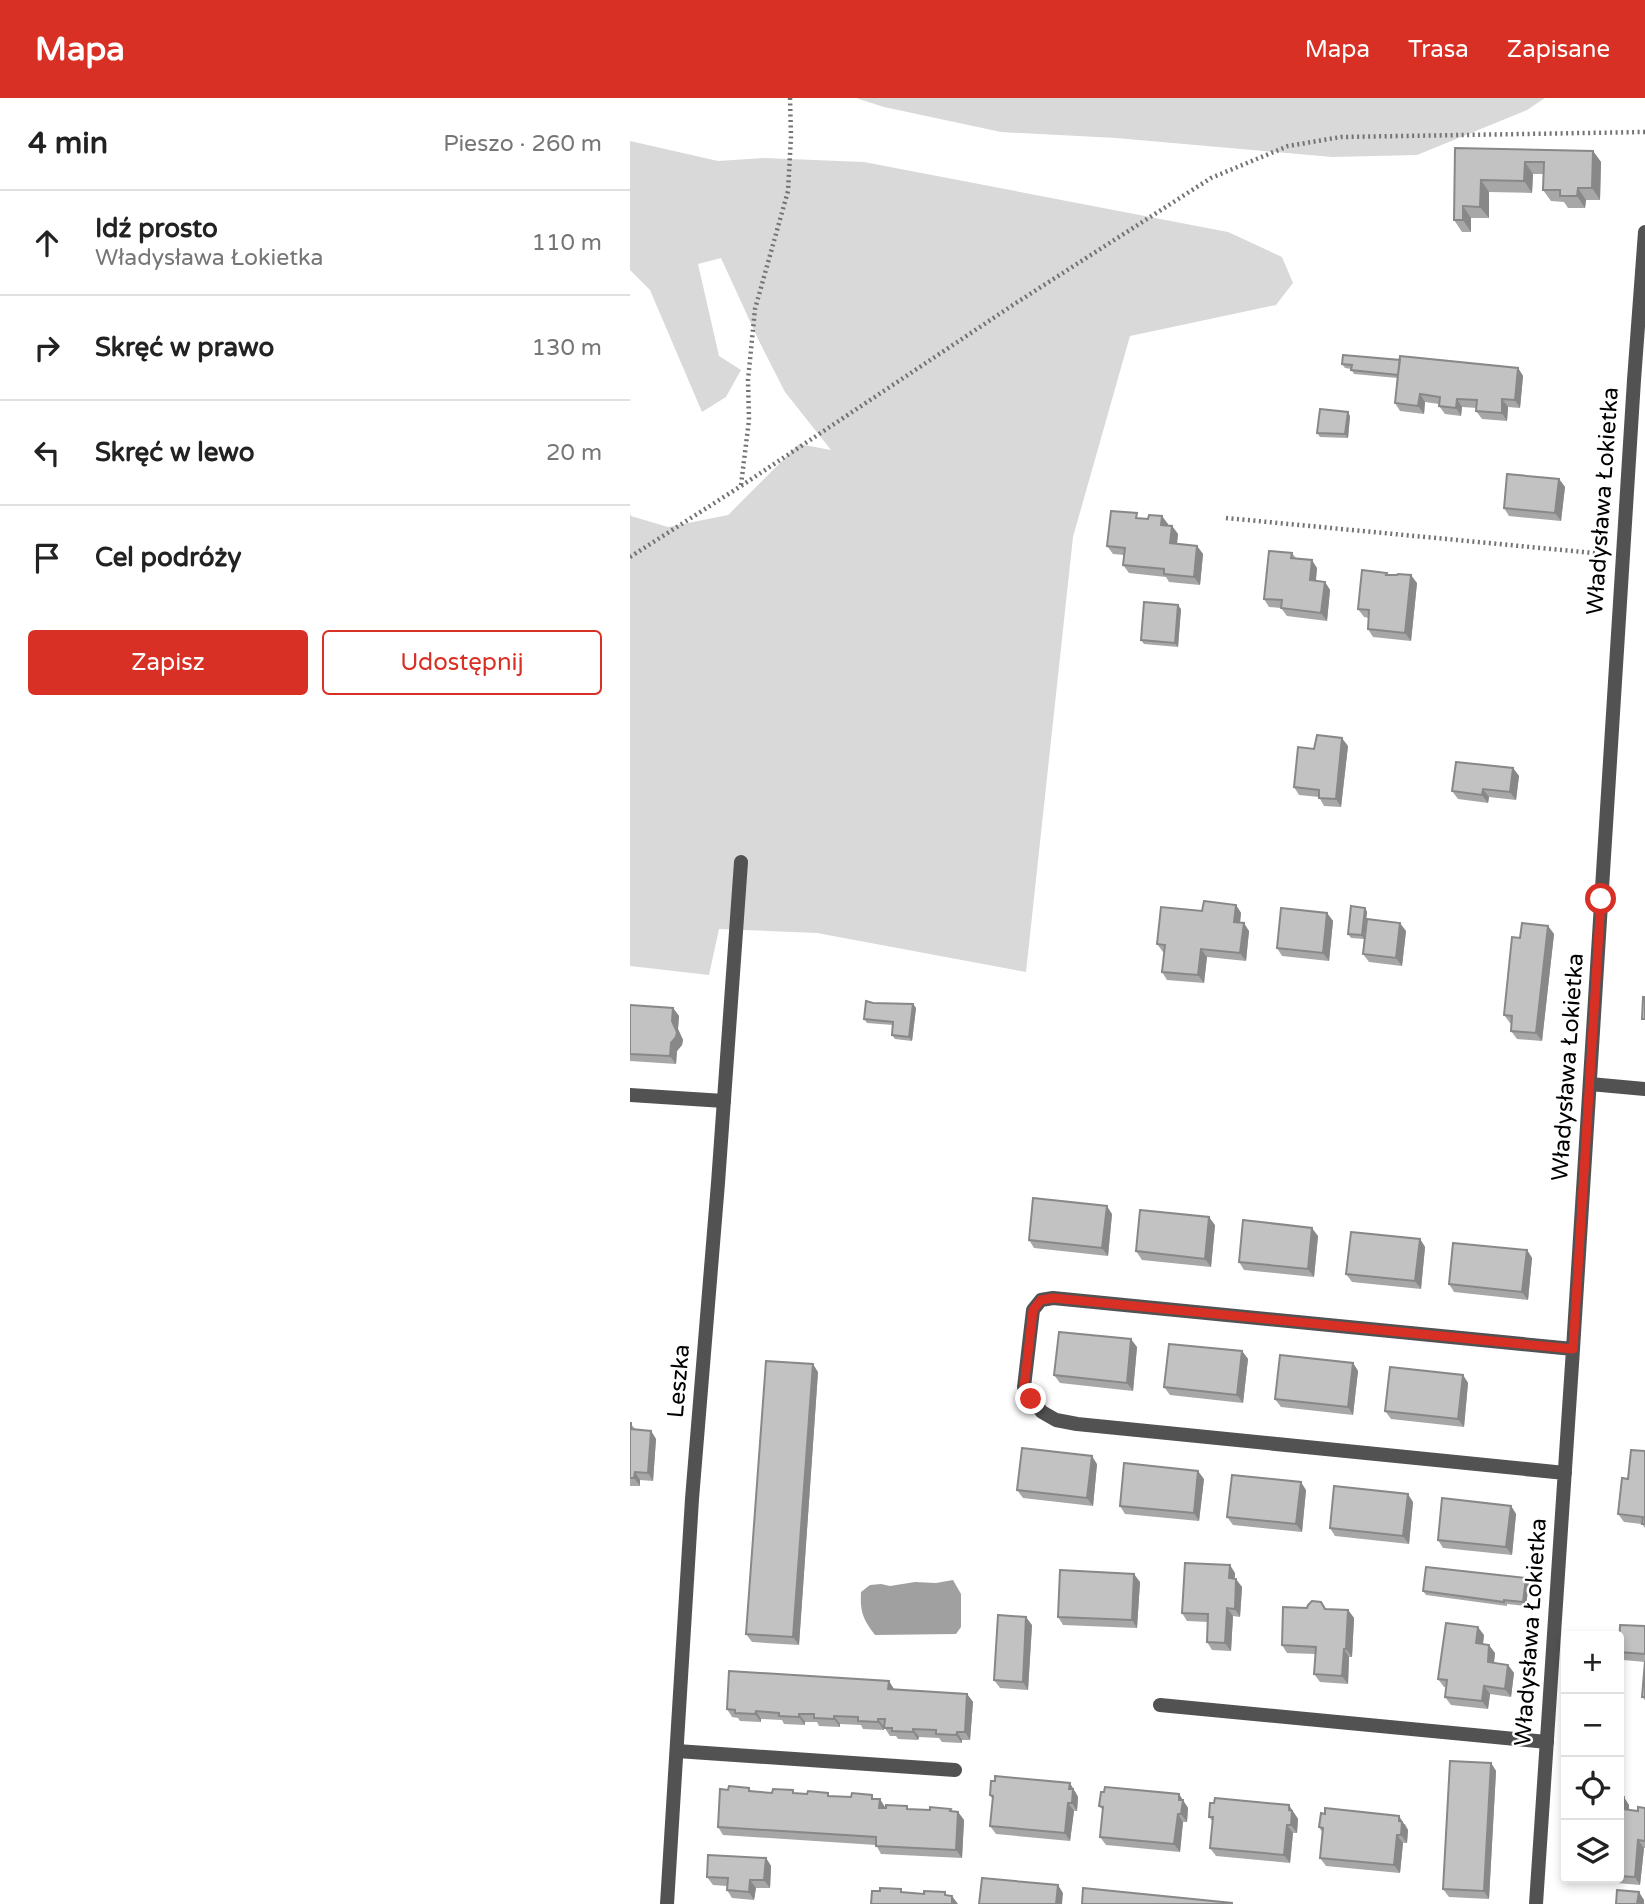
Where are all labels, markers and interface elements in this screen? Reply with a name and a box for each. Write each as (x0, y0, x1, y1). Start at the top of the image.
text: Mapa (35, 30, 125, 69)
text: Mapa (1305, 35, 1370, 64)
text: Trasa (1408, 35, 1469, 64)
text: Zapisane (1507, 35, 1610, 64)
text: 4 min (28, 125, 108, 162)
text: Pieszo · 260 m (443, 130, 602, 158)
text: Idź prosto (95, 213, 218, 244)
icon: ahead (28, 224, 66, 262)
text: 110 m (532, 229, 602, 257)
text: Władysława Łokietka (95, 244, 323, 272)
icon: right (28, 329, 66, 367)
text: Skręć w prawo (95, 332, 274, 363)
text: 130 m (532, 334, 602, 362)
street label: Władysława Łokietka (1581, 386, 1625, 616)
icon: left (28, 434, 66, 472)
text: Skręć w lewo (95, 437, 255, 468)
text: 20 m (546, 439, 602, 467)
icon: arrive (28, 539, 66, 577)
text: Cel podróży (95, 542, 242, 573)
button: Zapisz (28, 630, 308, 695)
button: Udostępnij (322, 630, 602, 695)
route start (1585, 883, 1616, 914)
street label: Władysława Łokietka (1546, 952, 1590, 1182)
street label: Leszka (662, 1343, 696, 1419)
route end (1015, 1383, 1046, 1414)
street label: Władysława Łokietka (1509, 1517, 1553, 1747)
map controls (1561, 1631, 1624, 1883)
button: + (1561, 1631, 1624, 1694)
button: − (1561, 1694, 1624, 1757)
button: locate (1561, 1757, 1624, 1820)
button: layers (1561, 1820, 1624, 1883)

